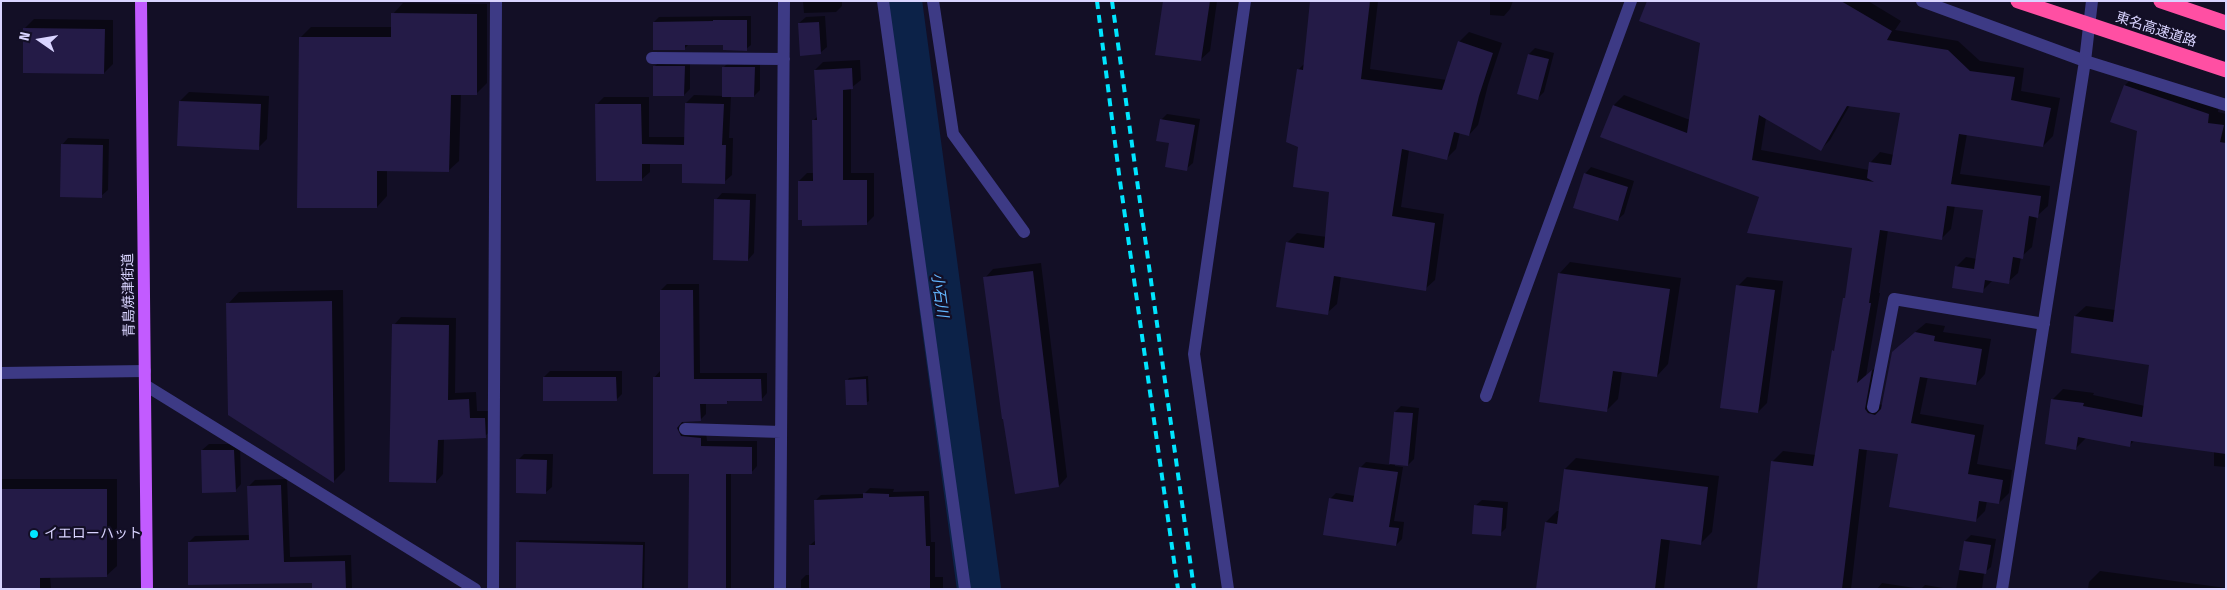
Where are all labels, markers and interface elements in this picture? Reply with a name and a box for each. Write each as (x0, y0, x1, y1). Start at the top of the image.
street label: 東名高速道路 (2113, 9, 2199, 51)
north arrow (15, 15, 65, 65)
text: N (16, 31, 34, 43)
street label: 青島焼津街道 (120, 253, 138, 337)
water label: 小石川 (927, 271, 951, 319)
place label: イエローハット (44, 526, 142, 542)
marker: イエローハット (28, 528, 40, 540)

